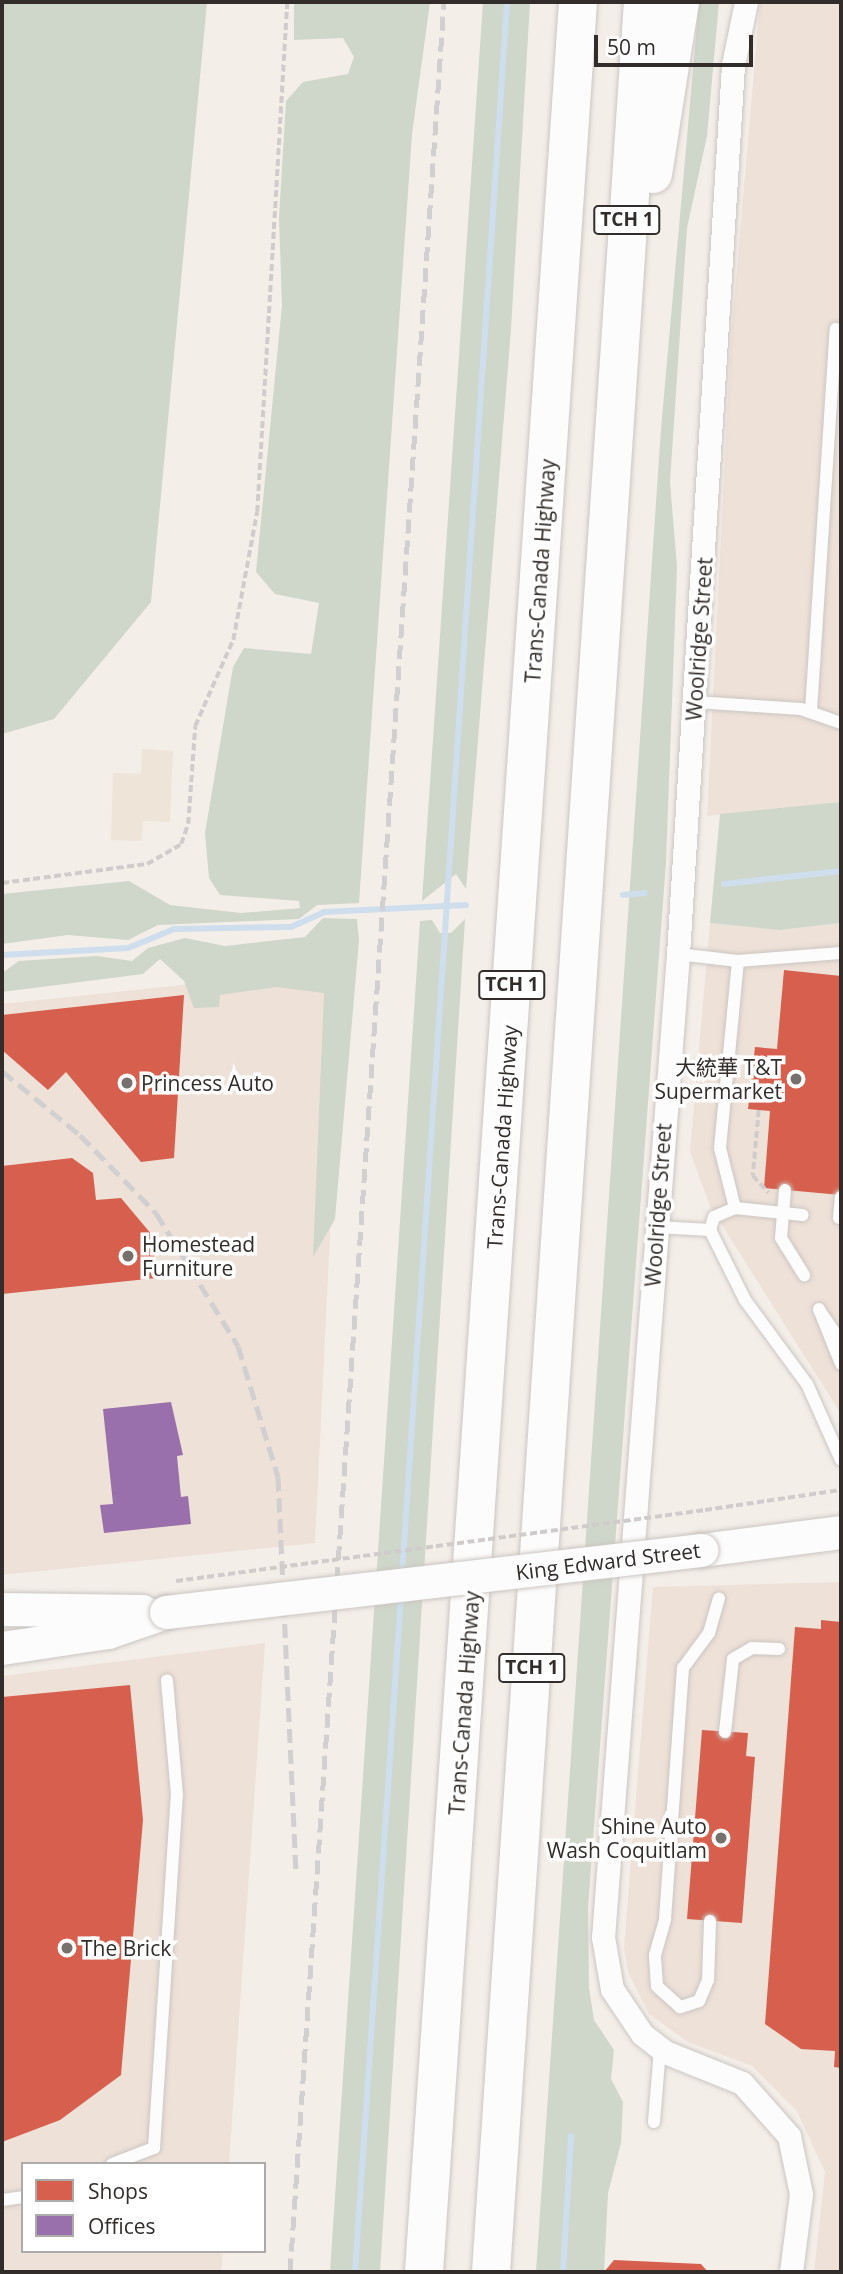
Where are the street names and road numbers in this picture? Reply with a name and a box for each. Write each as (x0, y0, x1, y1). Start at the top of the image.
road number: TCH 1 (592, 204, 662, 235)
street label: Trans-Canada Highway (520, 458, 560, 684)
street label: Woolridge Street (681, 556, 717, 722)
road number: TCH 1 (477, 970, 547, 1001)
street label: Trans-Canada Highway (482, 1024, 522, 1250)
street label: Woolridge Street (640, 1122, 676, 1288)
street label: King Edward Street (514, 1537, 702, 1585)
street label: Trans-Canada Highway (444, 1590, 484, 1816)
road number: TCH 1 (497, 1652, 567, 1684)

